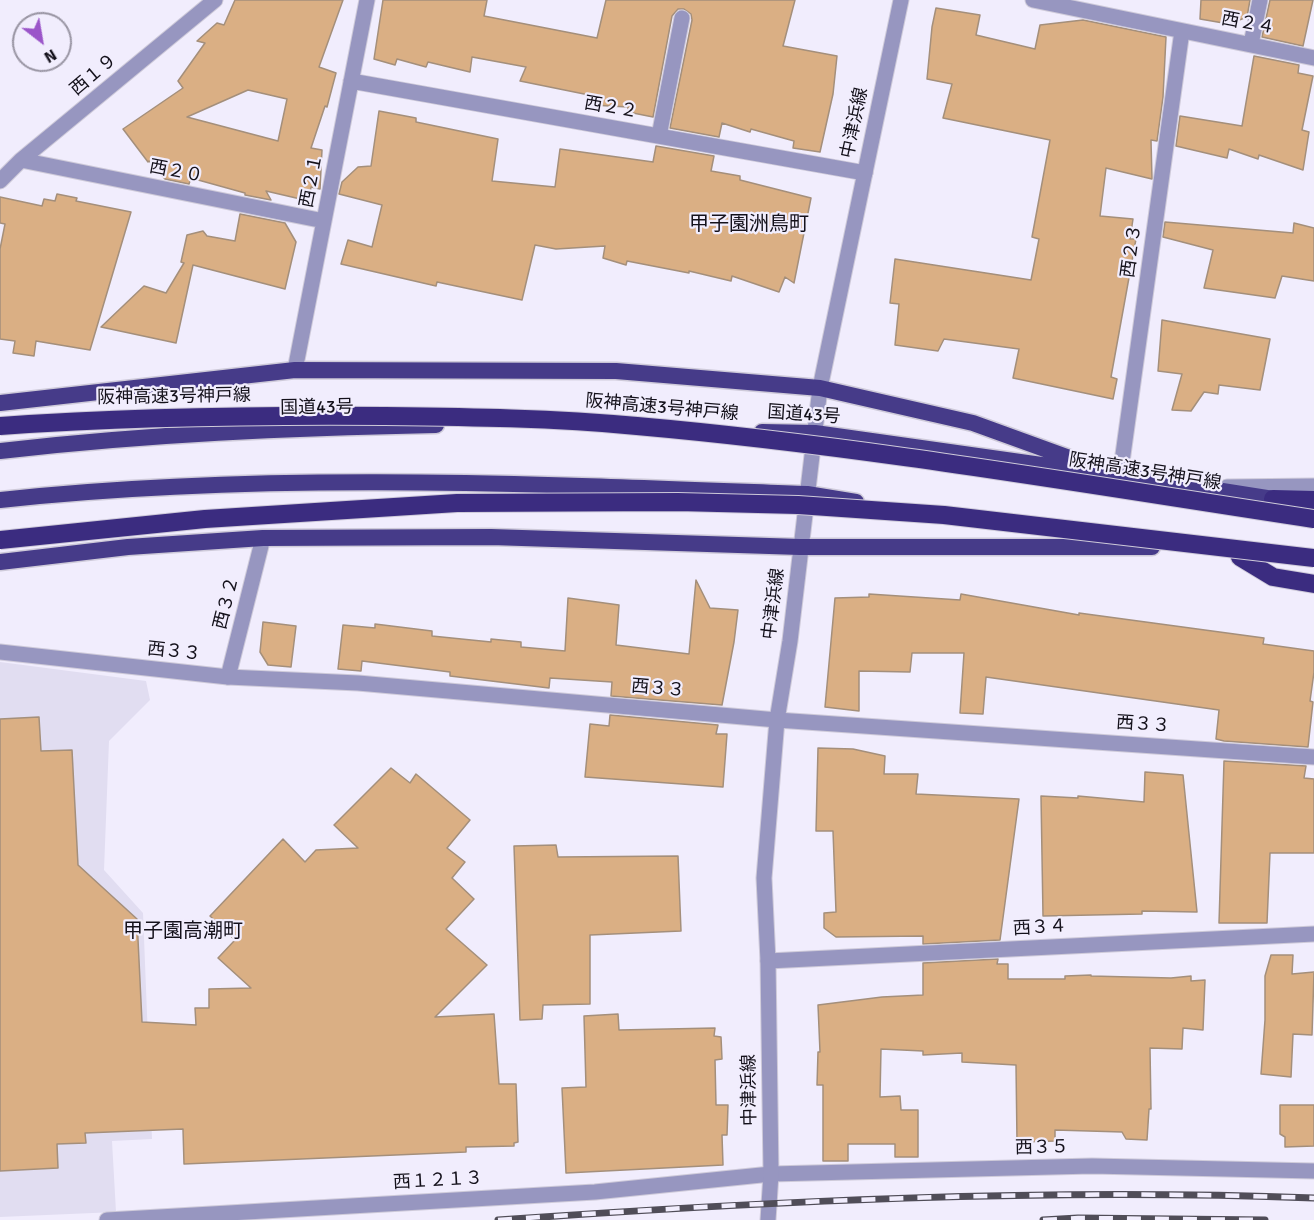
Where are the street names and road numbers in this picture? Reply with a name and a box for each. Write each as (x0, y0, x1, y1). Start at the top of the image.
street label: 西２４ (1219, 8, 1277, 40)
street label: 西１９ (66, 49, 122, 101)
street label: 中津浜線 (837, 86, 873, 160)
street label: 西２２ (583, 93, 639, 123)
street label: 西２１ (296, 152, 328, 210)
street label: 西２０ (147, 156, 205, 188)
street label: 西２３ (1118, 223, 1146, 279)
street label: 阪神高速3号神戸線 (97, 385, 251, 409)
street label: 阪神高速3号神戸線 (584, 391, 740, 425)
street label: 国道43号 (280, 397, 354, 419)
street label: 国道43号 (767, 402, 841, 428)
street label: 阪神高速3号神戸線 (1067, 449, 1223, 495)
street label: 中津浜線 (759, 567, 789, 641)
street label: 西３２ (210, 574, 244, 632)
street label: 西３３ (146, 638, 202, 666)
street label: 西３３ (630, 676, 686, 702)
street label: 西３３ (1115, 712, 1171, 738)
street label: 西３４ (1012, 916, 1068, 940)
street label: 中津浜線 (739, 1054, 761, 1126)
street label: 西３５ (1015, 1137, 1069, 1159)
street label: 西１２１３ (392, 1168, 484, 1194)

